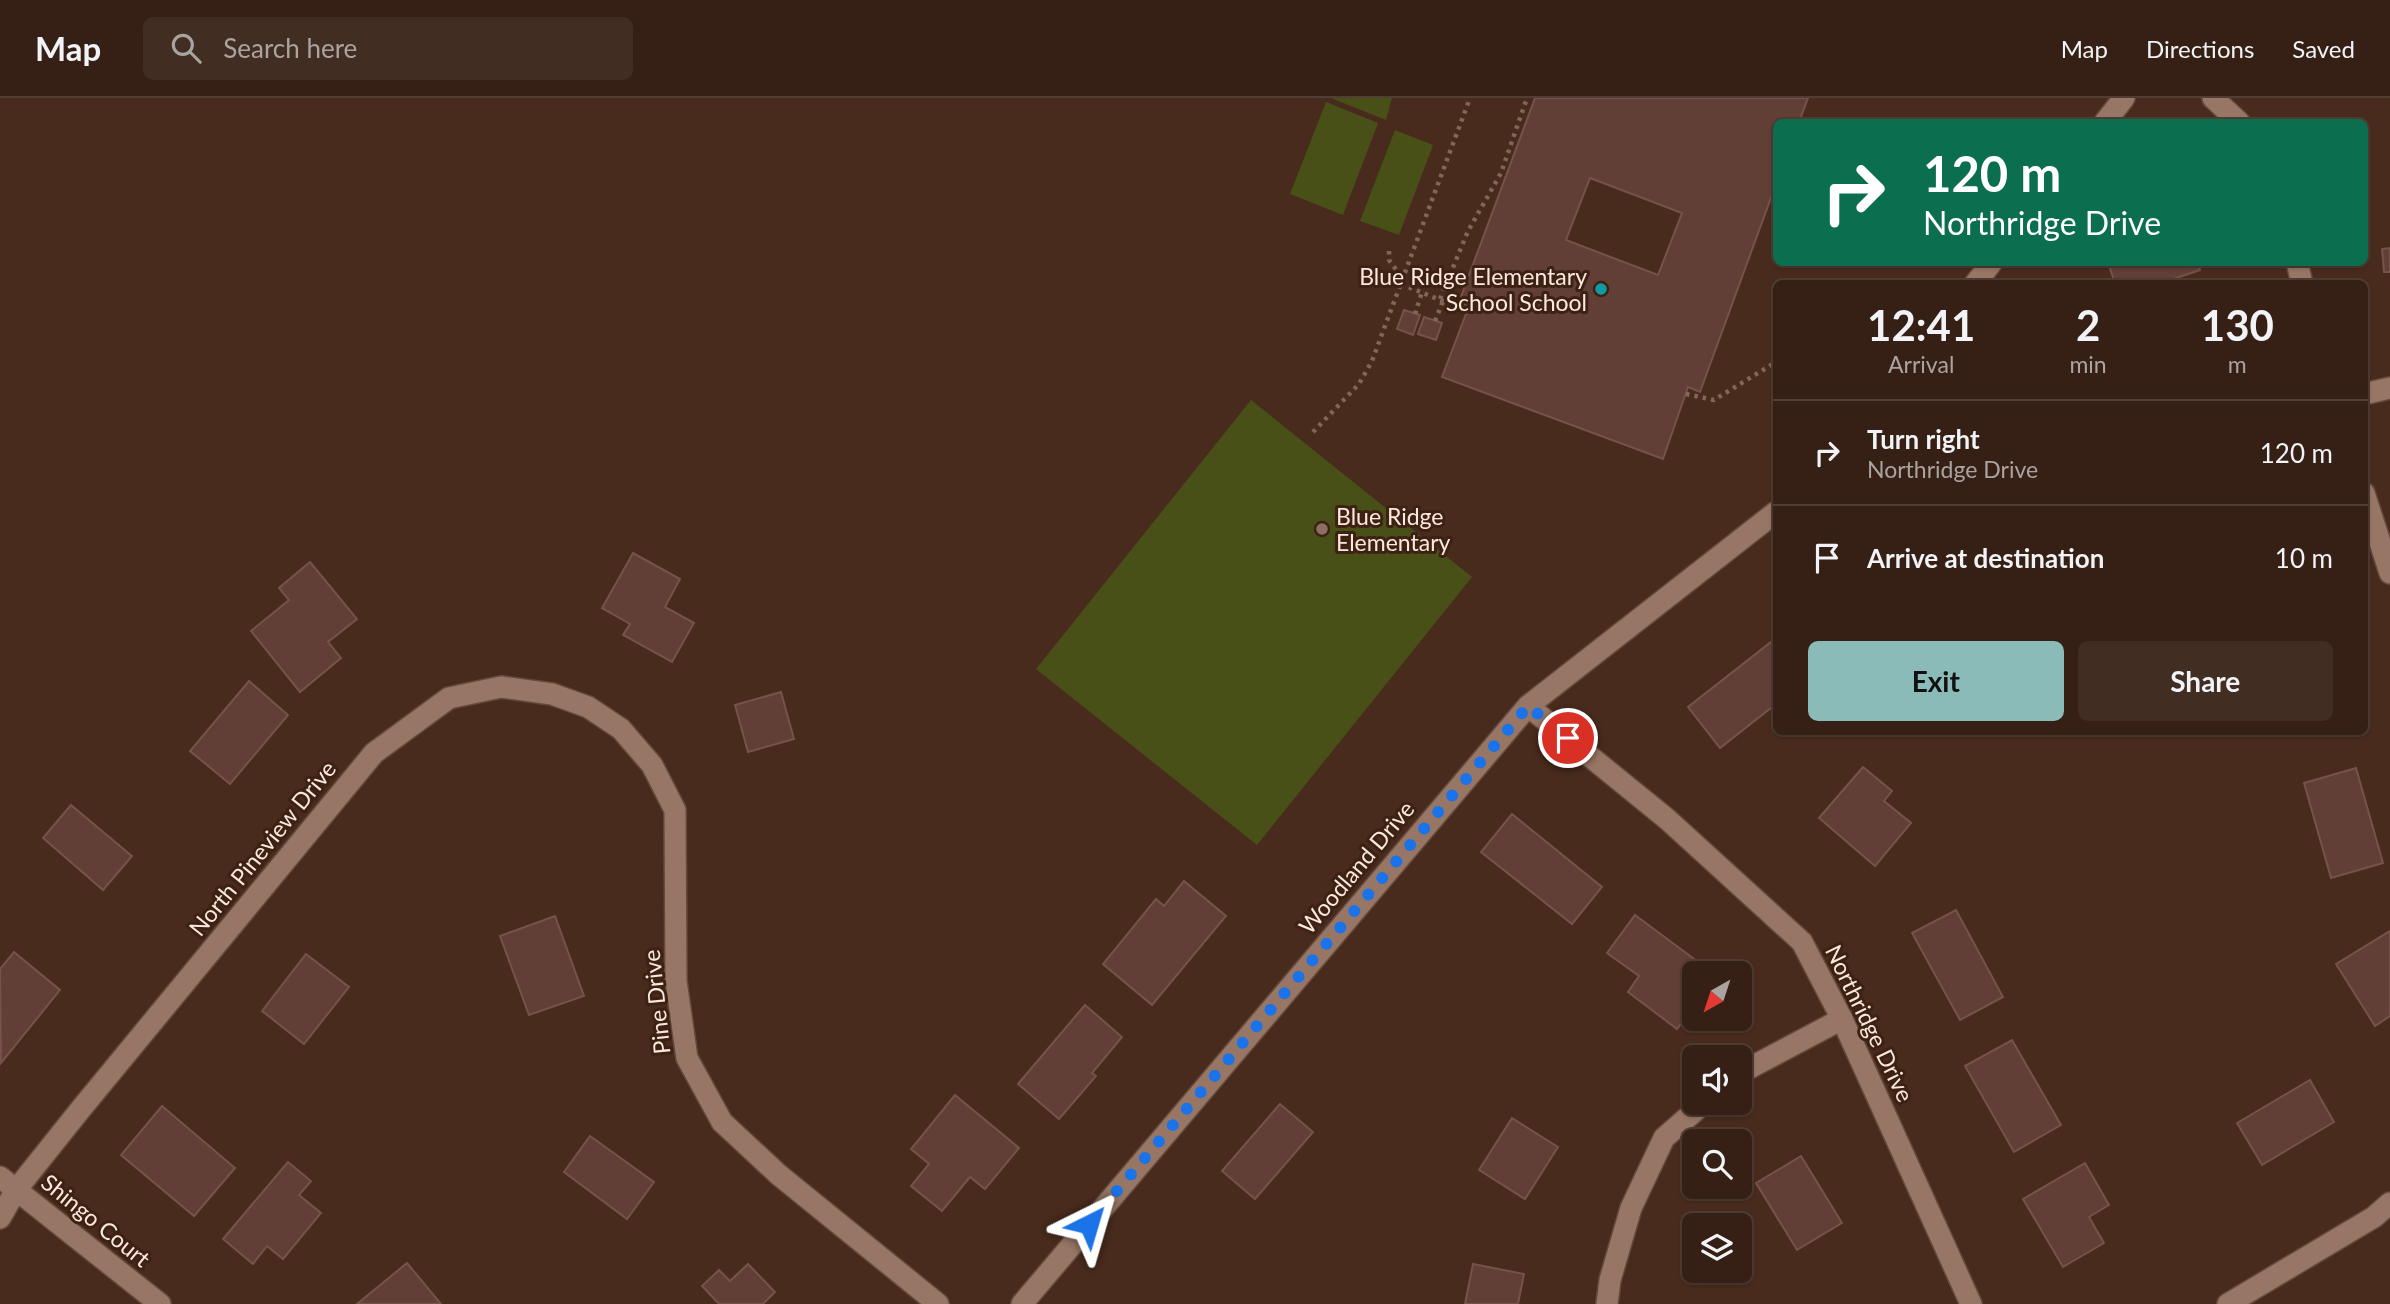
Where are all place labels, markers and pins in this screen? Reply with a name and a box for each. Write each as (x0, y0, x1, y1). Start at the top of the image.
place label: Blue Ridge Elementary School School (1359, 262, 1587, 316)
marker: Blue Ridge Elementary School School (1593, 281, 1609, 297)
place label: Blue Ridge Elementary (1336, 502, 1451, 556)
marker: Blue Ridge Elementary (1314, 521, 1330, 537)
pin (1538, 708, 1598, 768)

